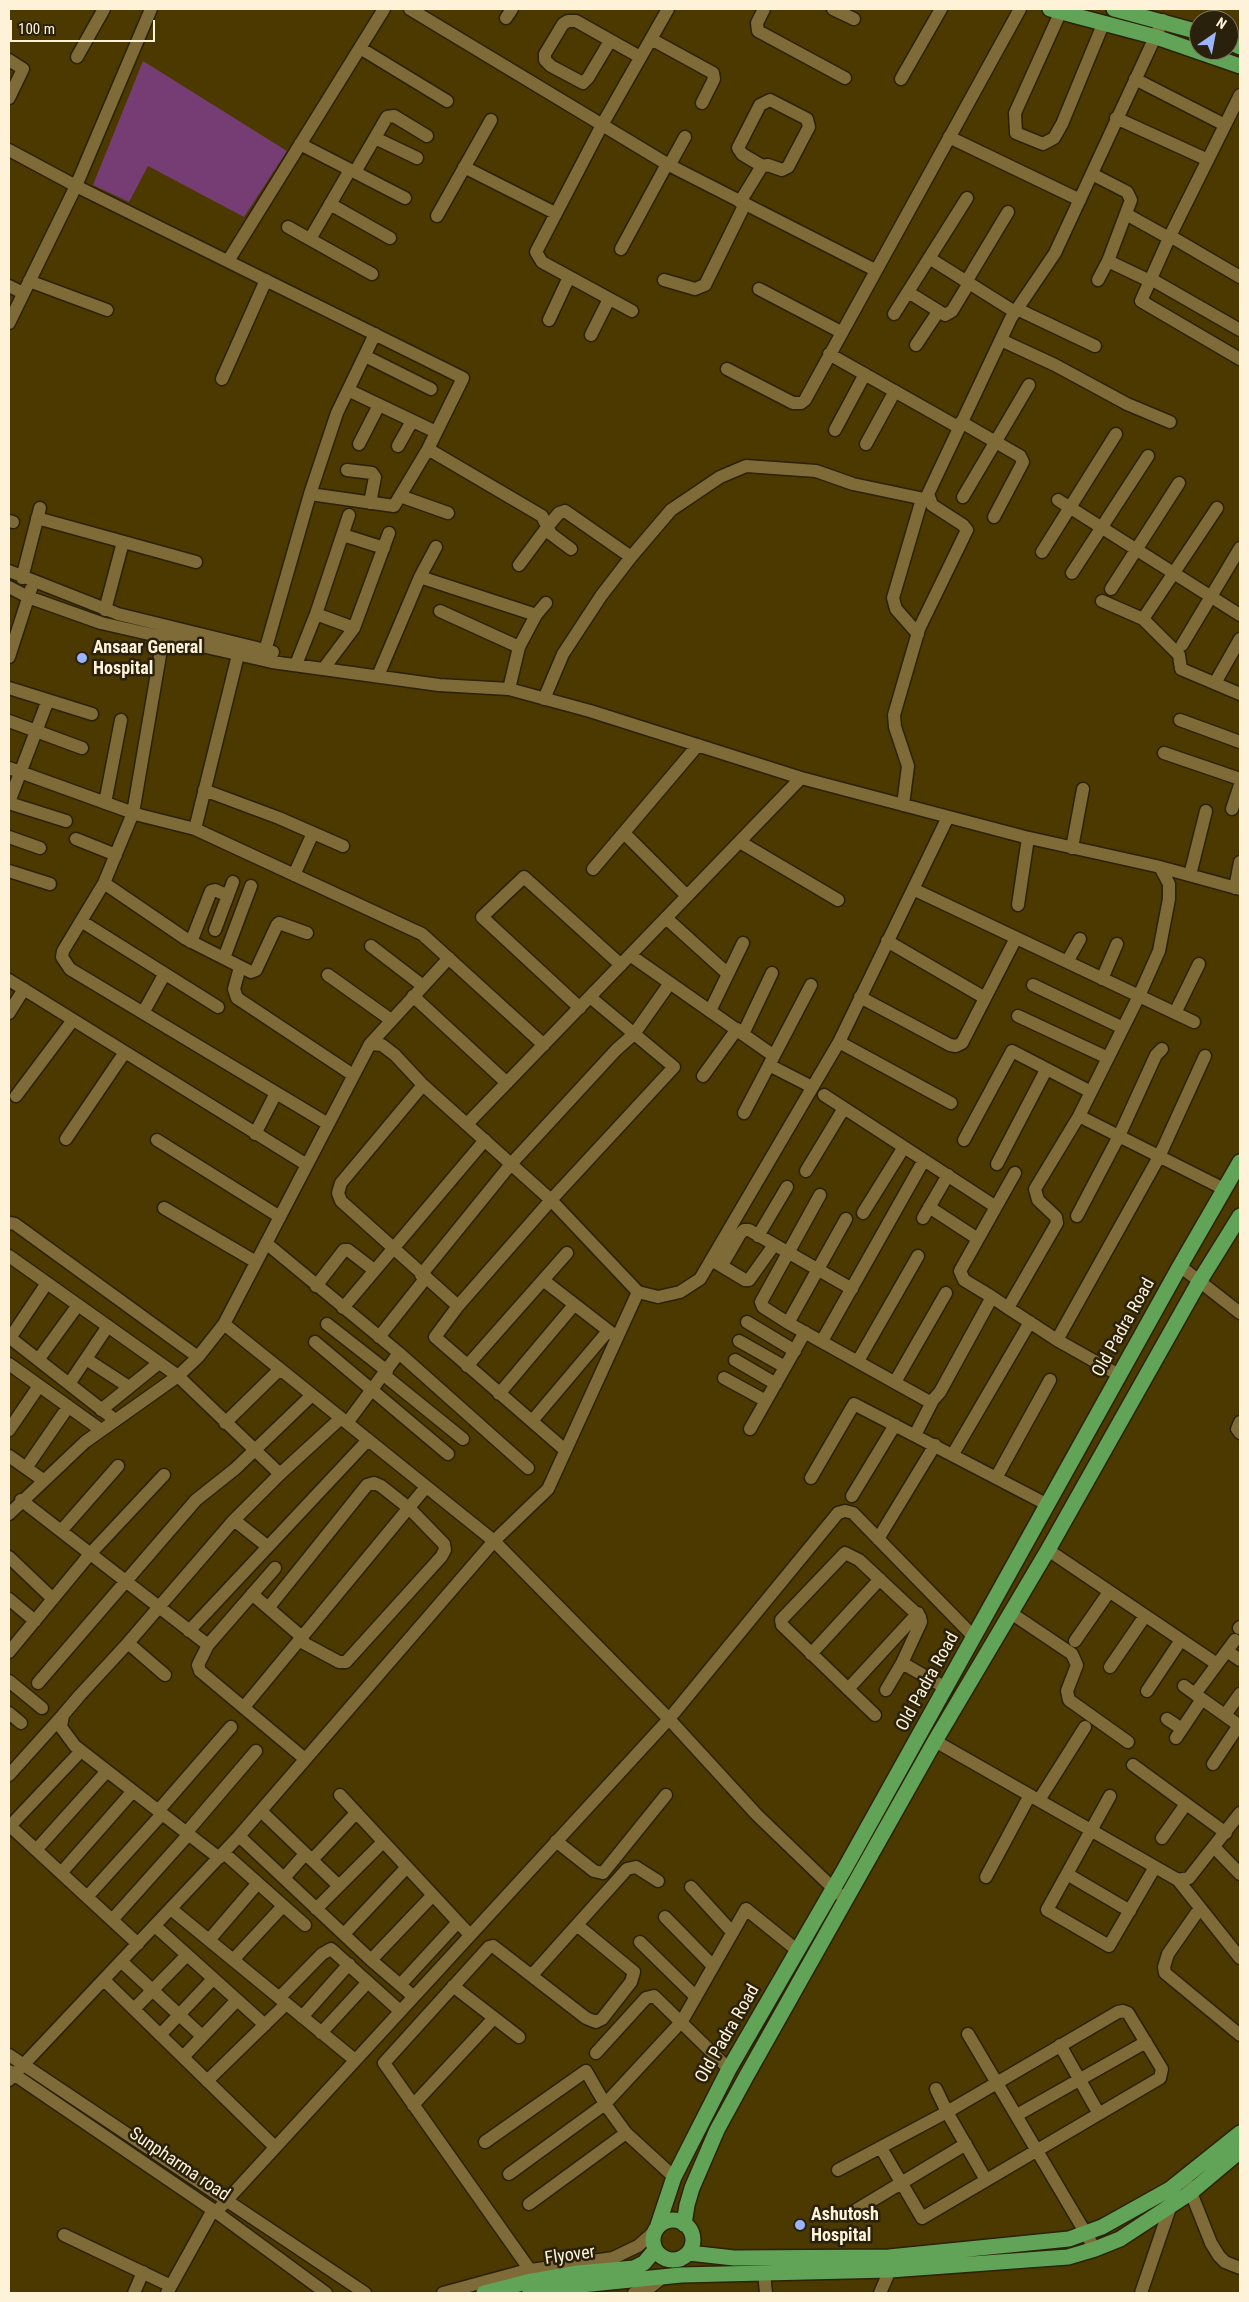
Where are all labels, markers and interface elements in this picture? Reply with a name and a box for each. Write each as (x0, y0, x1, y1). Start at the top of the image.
scale bar (12, 10, 158, 42)
north arrow (1189, 10, 1239, 60)
text: N (1214, 14, 1230, 32)
text: 100 m (18, 20, 55, 38)
place label: Ansaar General Hospital (93, 637, 203, 680)
marker: Ansaar General Hospital (75, 651, 89, 665)
street label: Old Padra Road (1088, 1275, 1160, 1381)
street label: Old Padra Road (892, 1629, 964, 1735)
street label: Old Padra Road (691, 1981, 765, 2087)
street label: Sunpharma road (125, 2123, 233, 2207)
place label: Ashutosh Hospital (811, 2204, 879, 2246)
marker: Ashutosh Hospital (793, 2218, 807, 2232)
street label: Flyover (543, 2242, 597, 2270)

